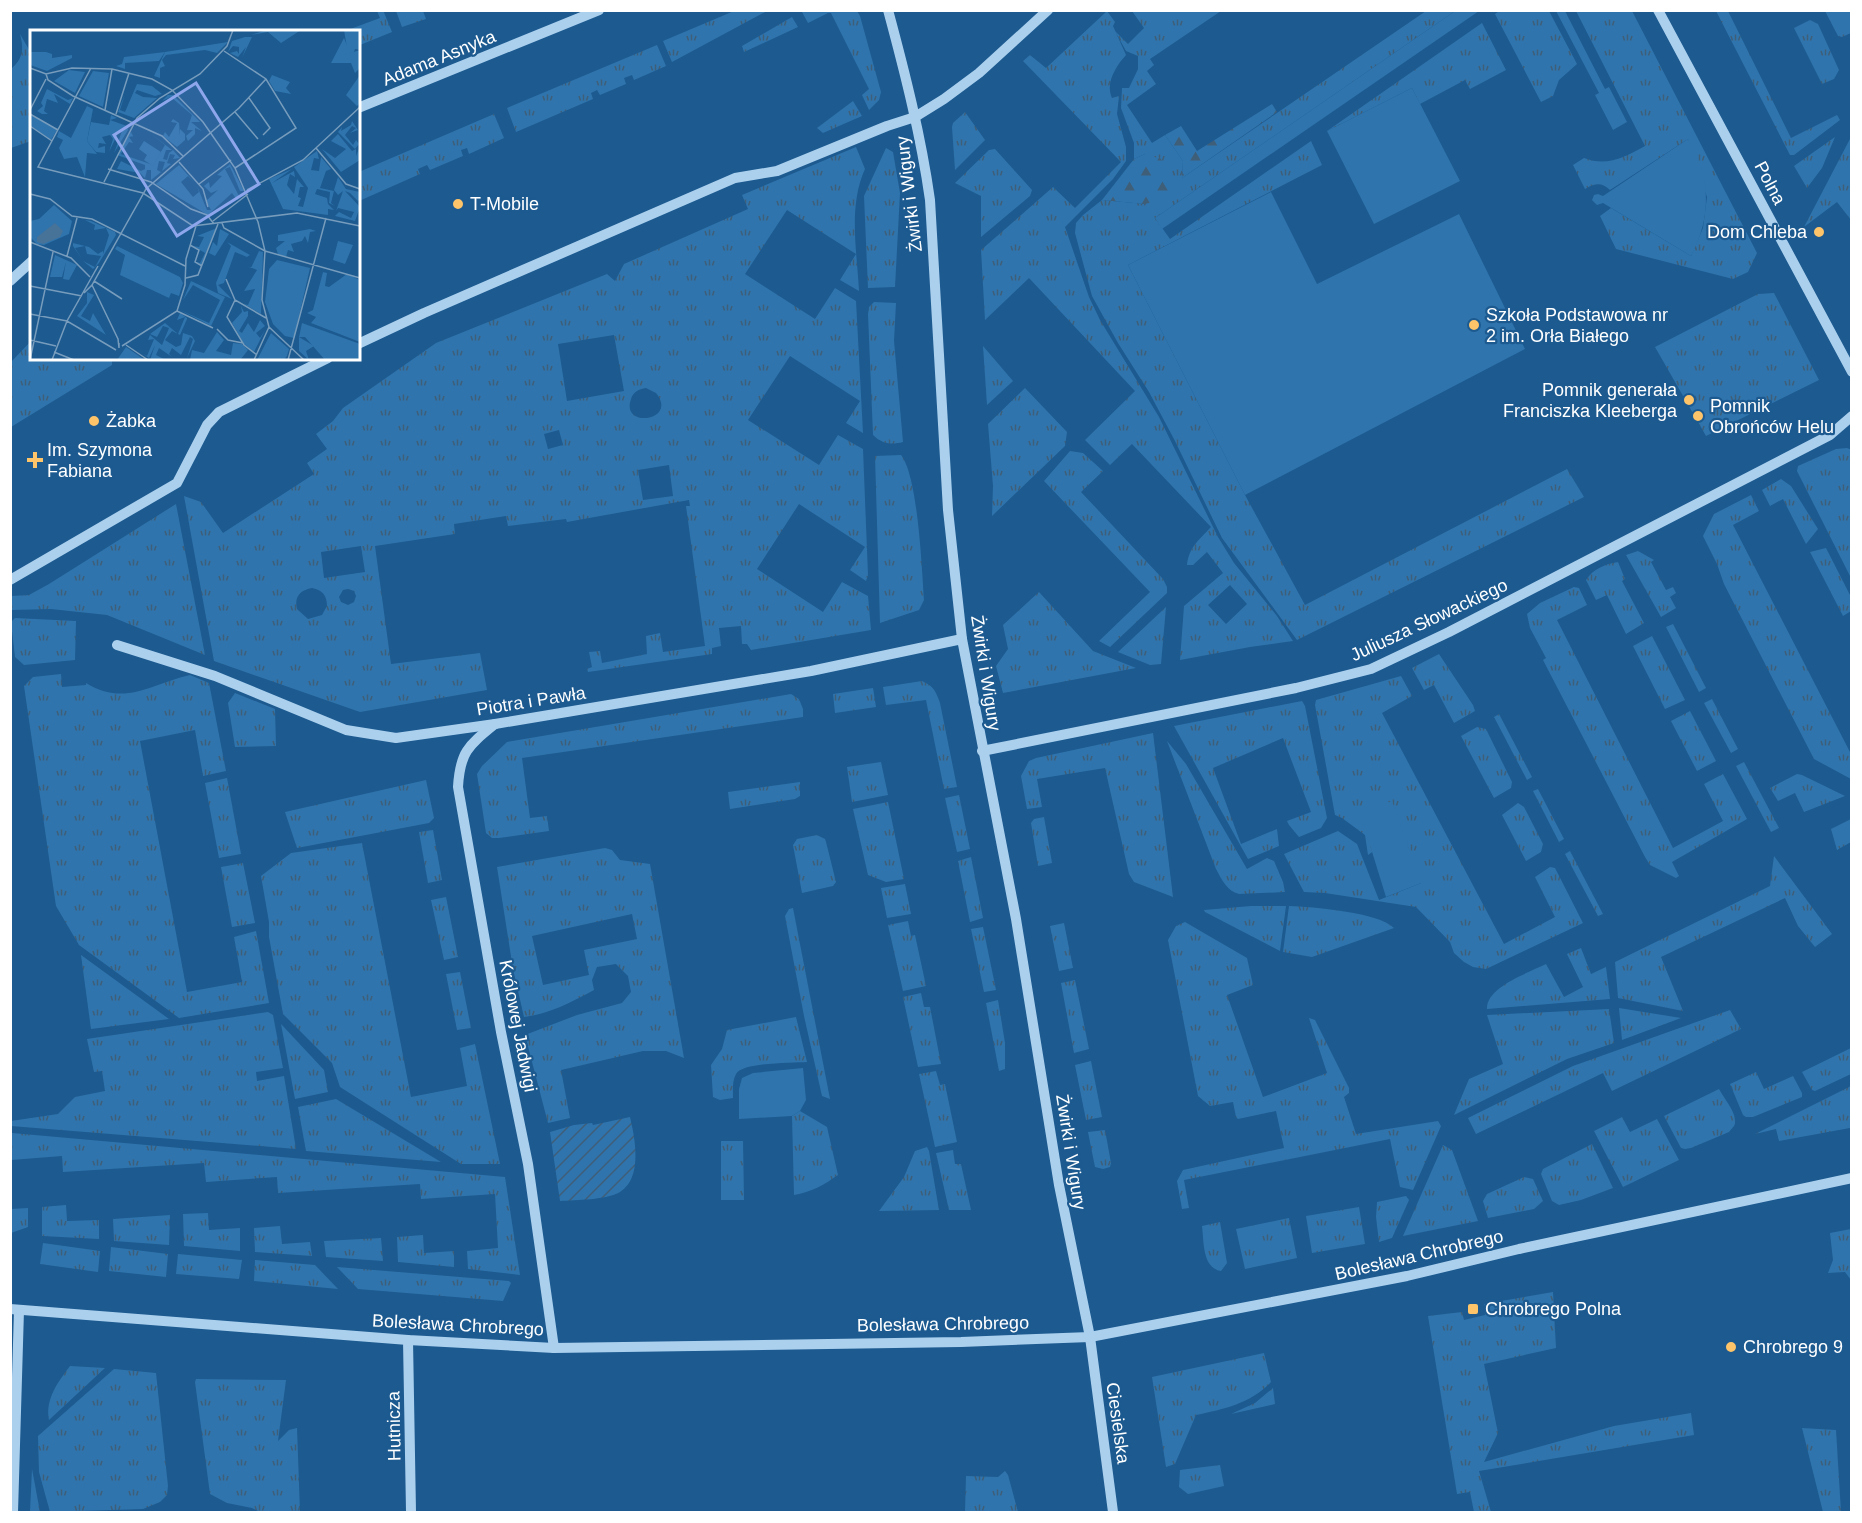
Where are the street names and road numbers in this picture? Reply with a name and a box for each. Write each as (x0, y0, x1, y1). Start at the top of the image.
street label: Adama Asnyka (380, 26, 499, 90)
street label: Żwirki i Wigury (892, 135, 926, 253)
street label: Polna (1750, 158, 1790, 209)
street label: Juliusza Słowackiego (1347, 575, 1511, 665)
street label: Żwirki i Wigury (967, 614, 1005, 732)
street label: Piotra i Pawła (475, 682, 588, 719)
street label: Królowej Jadwigi (495, 958, 541, 1094)
street label: Żwirki i Wigury (1052, 1093, 1090, 1211)
street label: Bolesława Chrobrego (1333, 1226, 1505, 1284)
street label: Bolesława Chrobrego (372, 1311, 544, 1339)
street label: Bolesława Chrobrego (857, 1312, 1029, 1336)
street label: Ciesielska (1102, 1381, 1134, 1466)
street label: Hutnicza (383, 1390, 405, 1461)

